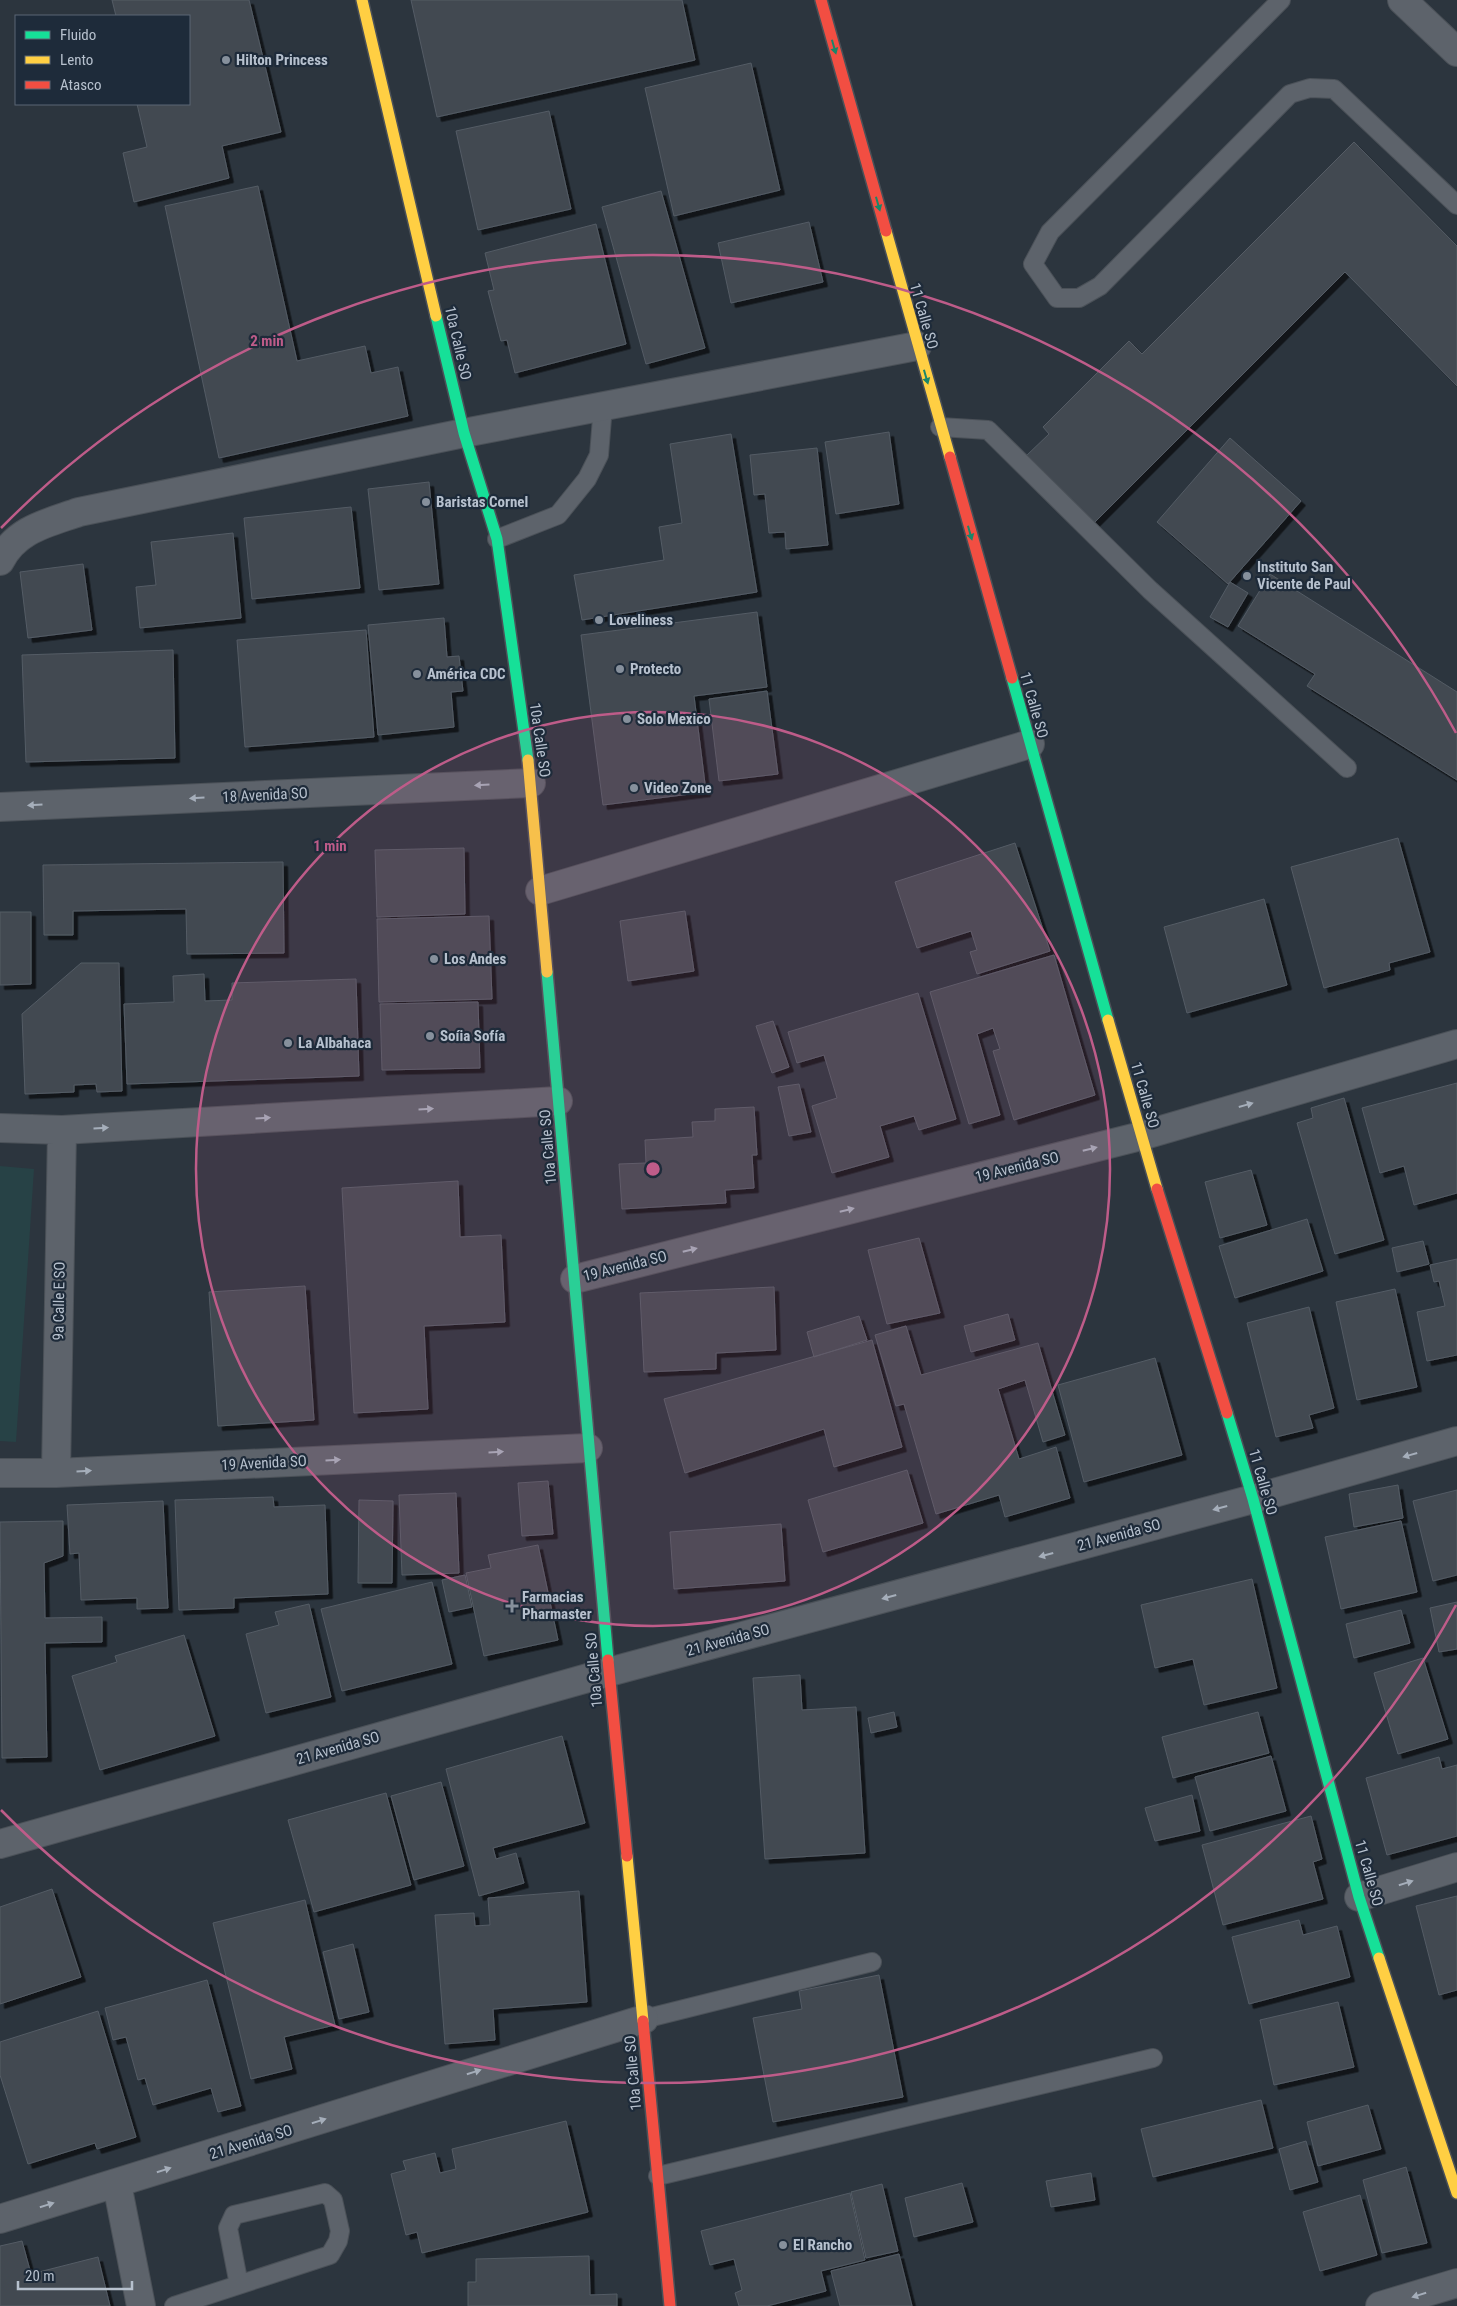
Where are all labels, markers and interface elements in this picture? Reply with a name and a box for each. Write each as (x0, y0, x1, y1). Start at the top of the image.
legend (15, 15, 190, 105)
text: Fluido (60, 26, 96, 44)
one-way arrow (830, 39, 838, 55)
text: Lento (60, 51, 93, 69)
place label: Hilton Princess (236, 51, 328, 69)
marker: Hilton Princess (220, 54, 232, 66)
text: Atasco (60, 76, 101, 94)
one-way arrow (874, 196, 882, 211)
street label: 11 Calle SO (906, 281, 942, 351)
street label: 10a Calle SO (441, 304, 475, 382)
text: 2 min (250, 332, 284, 350)
one-way arrow (922, 369, 930, 384)
place label: Baristas Cornel (436, 493, 528, 511)
marker: Baristas Cornel (420, 496, 432, 508)
one-way arrow (967, 526, 975, 541)
place label: Instituto San Vicente de Paul (1257, 558, 1351, 593)
marker: Instituto San Vicente de Paul (1241, 570, 1253, 582)
place label: Loveliness (609, 611, 673, 629)
marker: Loveliness (593, 614, 605, 626)
place label: Protecto (630, 660, 681, 678)
marker: Protecto (614, 663, 626, 675)
place label: América CDC (427, 665, 506, 683)
marker: América CDC (411, 668, 423, 680)
street label: 11 Calle SO (1016, 670, 1052, 740)
street label: 10a Calle SO (526, 701, 554, 779)
place label: Solo Mexico (637, 710, 711, 728)
marker: Solo Mexico (621, 713, 633, 725)
place label: Video Zone (644, 779, 712, 797)
one-way arrow (474, 781, 490, 789)
marker: Video Zone (628, 782, 640, 794)
street label: 18 Avenida SO (222, 784, 308, 806)
one-way arrow (189, 794, 205, 802)
one-way arrow (27, 801, 43, 809)
text: 1 min (313, 837, 347, 855)
place label: Los Andes (444, 950, 507, 968)
marker: Los Andes (428, 953, 440, 965)
place label: Soíia Sofía (440, 1027, 505, 1045)
marker: Soíia Sofía (424, 1030, 436, 1042)
place label: La Albahaca (298, 1034, 371, 1052)
marker: La Albahaca (282, 1037, 294, 1049)
street label: 11 Calle SO (1127, 1060, 1163, 1130)
one-way arrow (1239, 1101, 1254, 1109)
one-way arrow (418, 1105, 434, 1113)
street label: 10a Calle SO (536, 1109, 560, 1185)
one-way arrow (256, 1114, 272, 1122)
one-way arrow (93, 1123, 109, 1131)
one-way arrow (1082, 1145, 1097, 1153)
street label: 19 Avenida SO (973, 1148, 1061, 1186)
centre of rings (644, 1160, 662, 1178)
one-way arrow (840, 1206, 855, 1214)
one-way arrow (682, 1246, 697, 1254)
street label: 19 Avenida SO (581, 1247, 669, 1285)
street label: 9a Calle E SO (49, 1261, 69, 1341)
street label: 11 Calle SO (1245, 1447, 1281, 1517)
one-way arrow (488, 1448, 504, 1456)
one-way arrow (1403, 1451, 1418, 1459)
street label: 19 Avenida SO (221, 1452, 307, 1474)
one-way arrow (326, 1455, 342, 1463)
one-way arrow (76, 1467, 92, 1475)
one-way arrow (1212, 1504, 1228, 1512)
street label: 21 Avenida SO (1075, 1515, 1163, 1555)
one-way arrow (1039, 1551, 1054, 1559)
place label: Farmacias Pharmaster (522, 1588, 592, 1623)
one-way arrow (882, 1593, 897, 1601)
marker: Farmacias Pharmaster (506, 1600, 518, 1612)
street label: 21 Avenida SO (684, 1620, 772, 1660)
street label: 10a Calle SO (582, 1632, 606, 1708)
street label: 21 Avenida SO (294, 1728, 382, 1768)
street label: 11 Calle SO (1351, 1838, 1387, 1908)
one-way arrow (1398, 1878, 1413, 1886)
street label: 10a Calle SO (621, 2035, 645, 2111)
one-way arrow (466, 2068, 481, 2076)
one-way arrow (311, 2117, 326, 2124)
street label: 21 Avenida SO (208, 2121, 294, 2163)
one-way arrow (156, 2165, 171, 2173)
one-way arrow (39, 2201, 54, 2209)
place label: El Rancho (793, 2236, 852, 2254)
marker: El Rancho (777, 2239, 789, 2251)
scale bar (18, 2258, 131, 2290)
text: 20 m (25, 2267, 55, 2285)
one-way arrow (1411, 2291, 1426, 2299)

